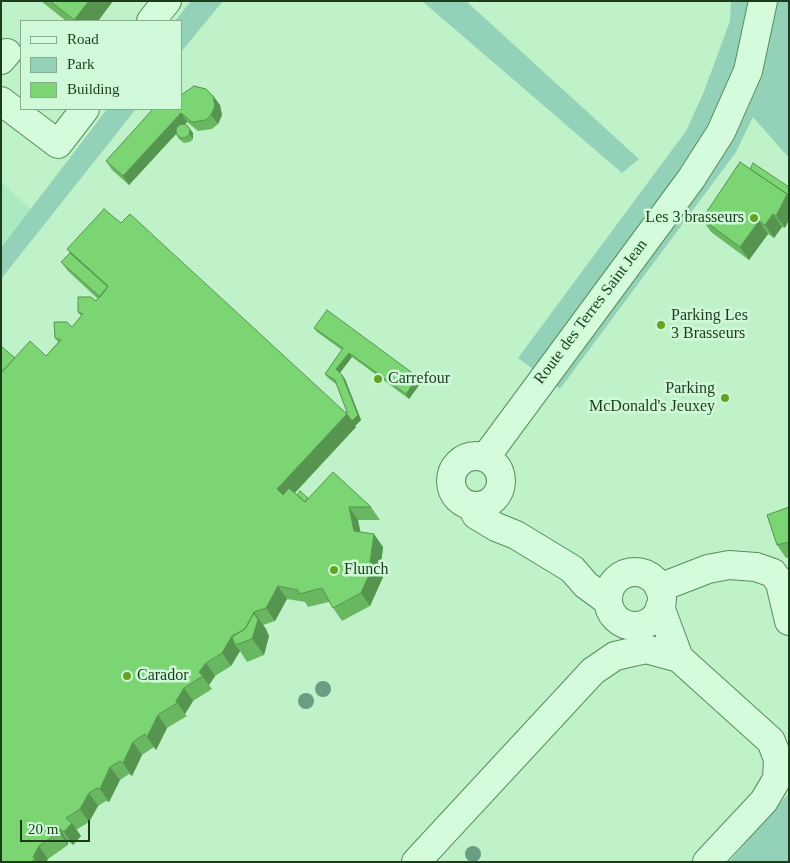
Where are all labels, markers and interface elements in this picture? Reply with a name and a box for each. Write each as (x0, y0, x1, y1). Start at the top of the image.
legend (20, 20, 182, 110)
text: Road (67, 31, 99, 47)
text: Park (67, 56, 95, 72)
text: Building (67, 81, 120, 97)
place label: Les 3 brasseurs (645, 208, 744, 228)
marker: Les 3 brasseurs (748, 212, 760, 224)
street label: Route des Terres Saint Jean (530, 236, 652, 388)
place label: Parking Les 3 Brasseurs (671, 306, 748, 344)
marker: Parking Les 3 Brasseurs (655, 319, 667, 331)
place label: Carrefour (388, 369, 450, 389)
marker: Carrefour (372, 373, 384, 385)
place label: Parking McDonald's Jeuxey (589, 379, 715, 417)
marker: Parking McDonald's Jeuxey (719, 392, 731, 404)
place label: Flunch (344, 560, 388, 580)
marker: Flunch (328, 564, 340, 576)
place label: Carador (137, 666, 189, 686)
marker: Carador (121, 670, 133, 682)
scale bar (22, 810, 92, 842)
text: 20 m (28, 821, 58, 837)

